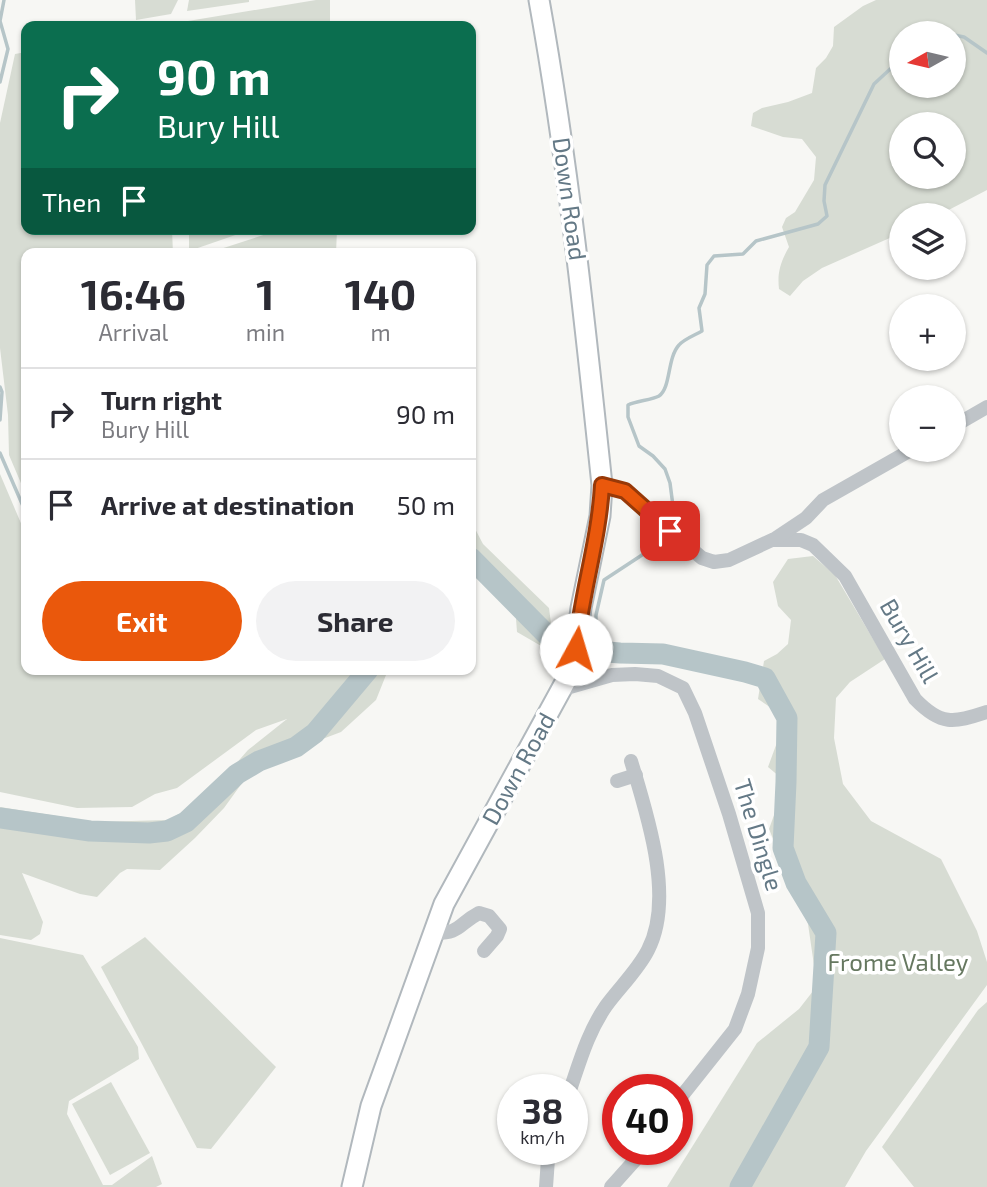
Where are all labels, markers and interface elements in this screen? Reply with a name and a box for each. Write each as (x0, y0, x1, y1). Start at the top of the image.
north arrow (889, 21, 966, 98)
map controls (889, 21, 966, 462)
text: 90 m (157, 46, 271, 105)
icon: right (42, 49, 133, 140)
text: Bury Hill (157, 106, 280, 144)
button: search (889, 112, 966, 189)
street label: Down Road (548, 135, 593, 262)
icon: arrive (115, 182, 153, 220)
text: Then (42, 186, 101, 217)
button: layers (889, 203, 966, 280)
text: 16:46 (81, 268, 186, 318)
text: 1 (256, 268, 274, 318)
text: 140 (345, 268, 416, 318)
button: + (889, 294, 966, 371)
text: Arrival (98, 318, 168, 346)
text: min (246, 318, 285, 346)
text: m (370, 318, 391, 346)
text: Turn right (101, 384, 222, 415)
button: − (889, 385, 966, 462)
icon: right (42, 395, 80, 433)
text: 90 m (396, 398, 455, 429)
text: Bury Hill (101, 415, 189, 443)
icon: arrive (42, 486, 80, 524)
text: Arrive at destination (101, 489, 354, 520)
text: 50 m (397, 489, 455, 520)
pin (640, 501, 700, 561)
icon: arrive (651, 512, 689, 550)
button: Exit (42, 581, 242, 661)
button: Share (256, 581, 455, 661)
street label: Bury Hill (875, 593, 946, 687)
position arrow (539, 612, 613, 686)
street label: Down Road (475, 707, 560, 829)
street label: The Dingle (729, 775, 790, 894)
park label: Frome Valley (827, 947, 969, 976)
speed limit sign: 40 (602, 1074, 693, 1165)
text: 38 (522, 1089, 563, 1131)
text: km/h (520, 1126, 565, 1148)

